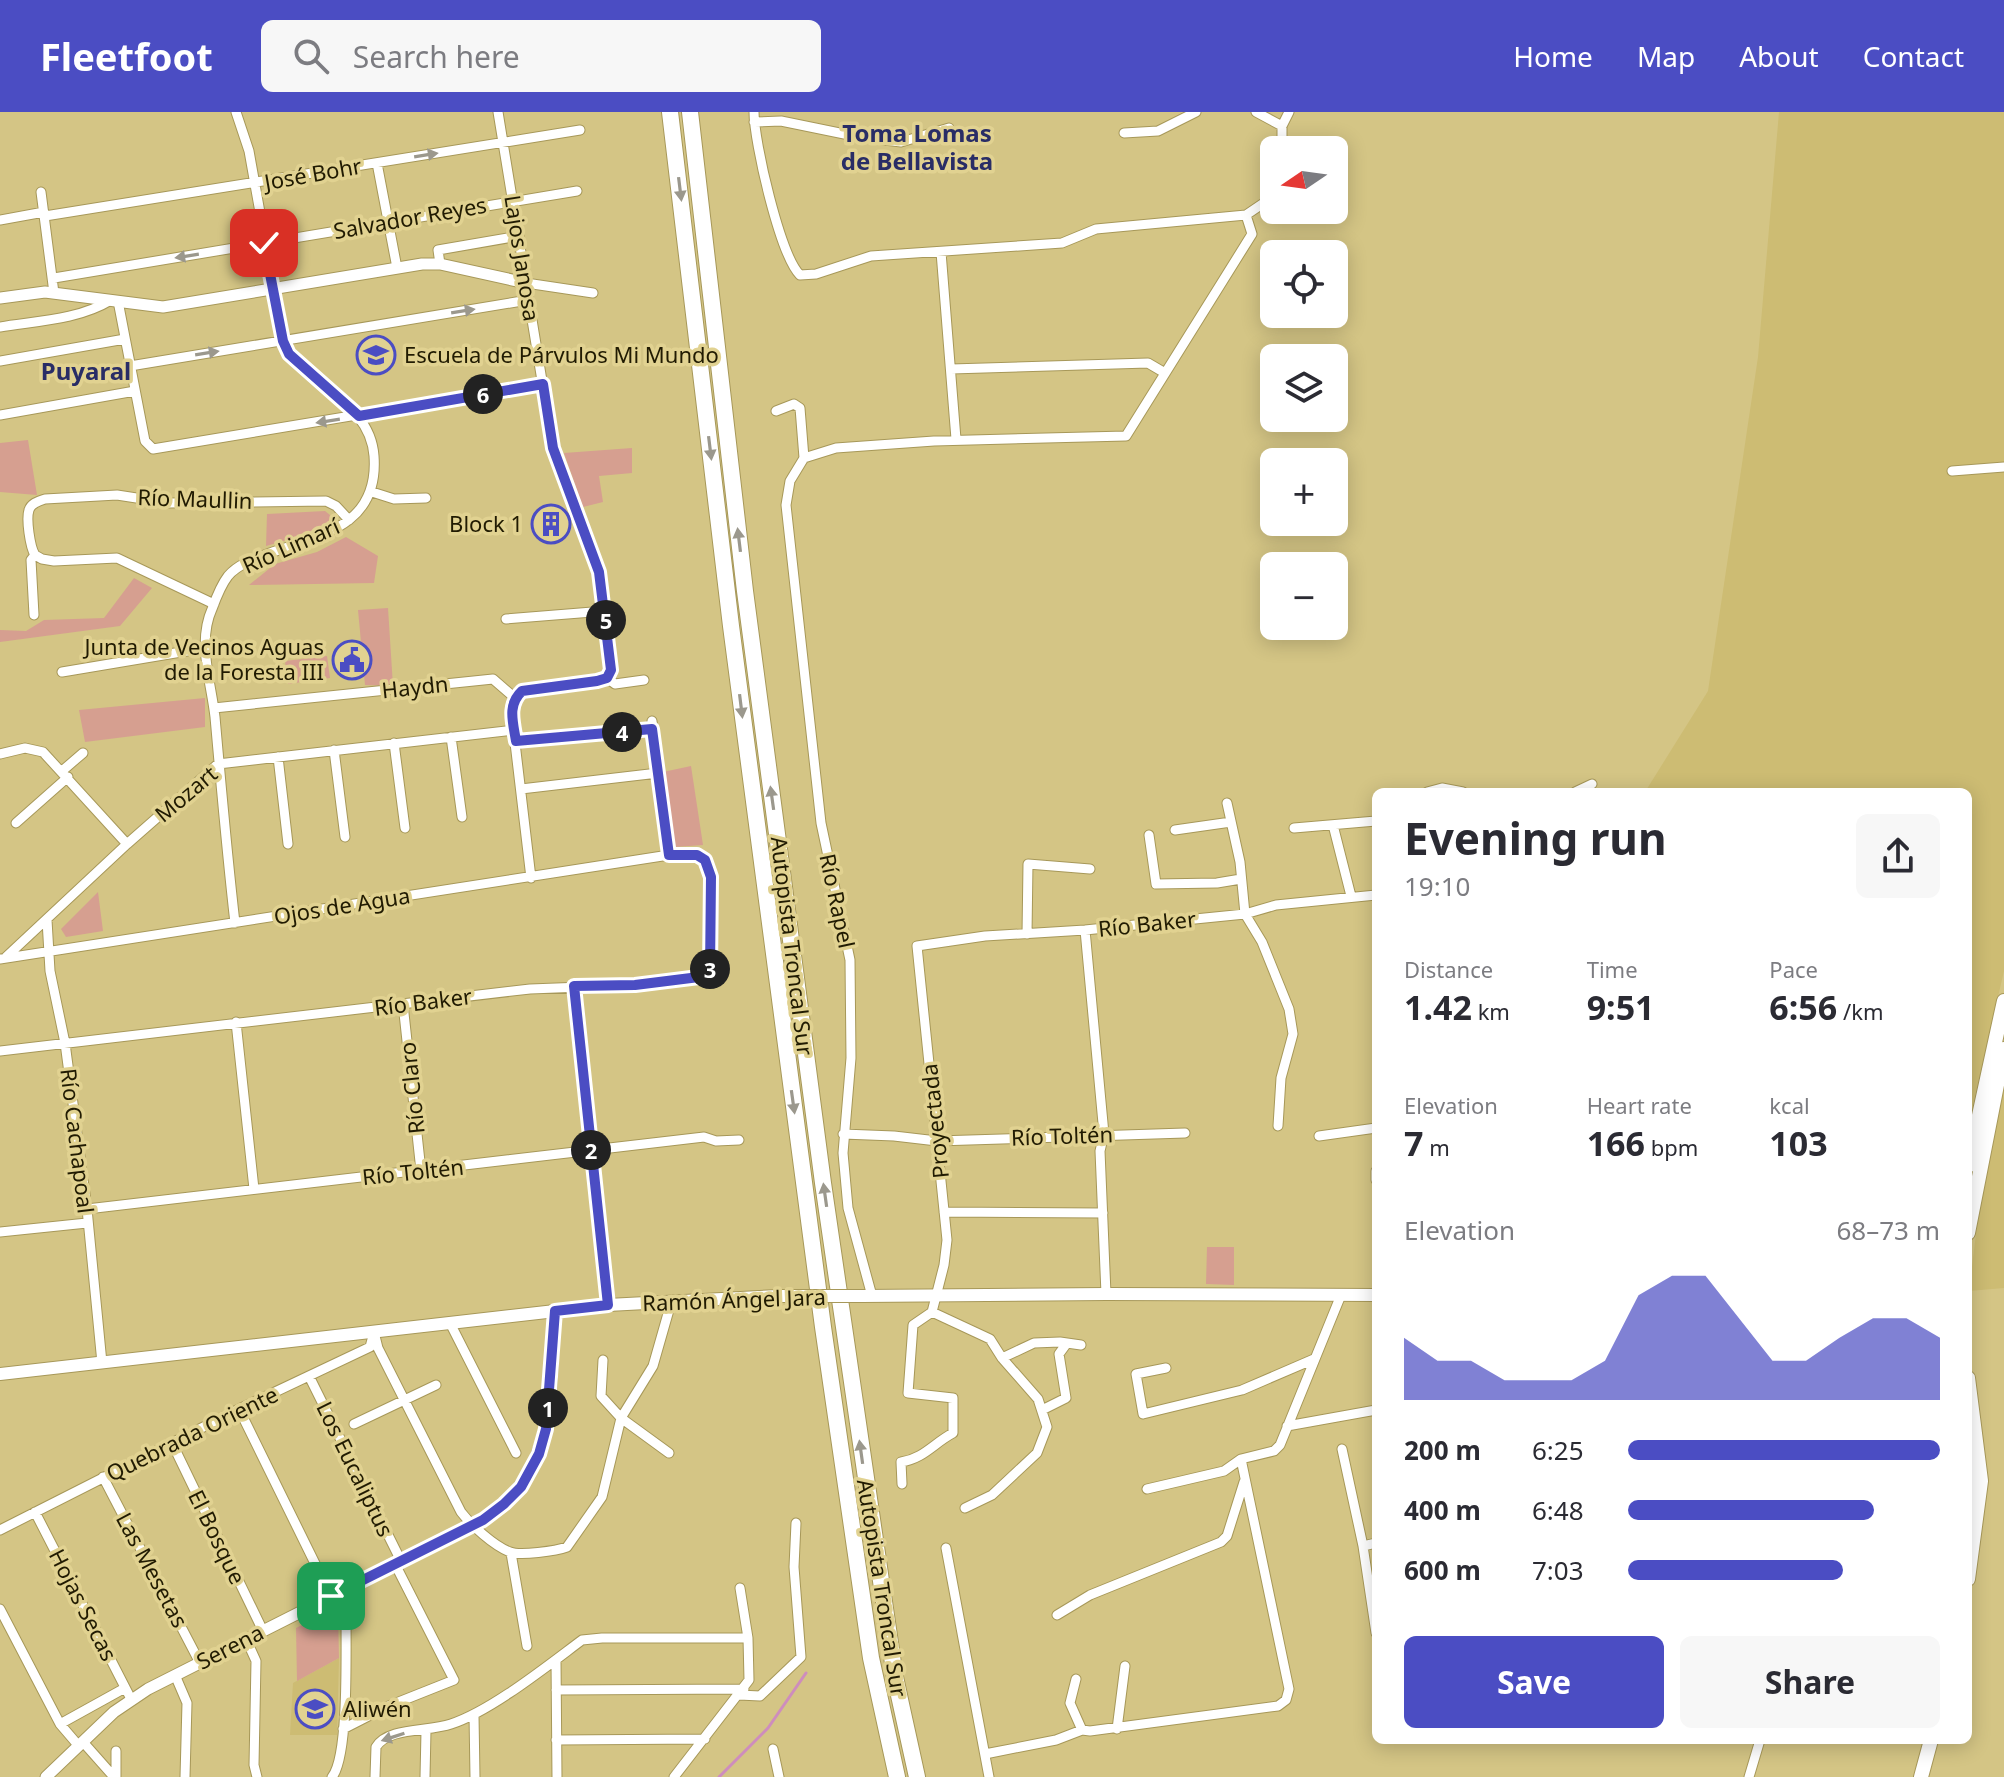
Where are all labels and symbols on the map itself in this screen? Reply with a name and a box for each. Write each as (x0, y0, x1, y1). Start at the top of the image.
district label: Toma Lomas de Bellavista (841, 116, 993, 177)
north arrow (1260, 136, 1348, 224)
one-way arrow (414, 148, 439, 161)
street label: José Bohr (260, 150, 364, 197)
one-way arrow (674, 177, 687, 202)
street label: Salvador Reyes (331, 189, 489, 245)
street label: Lajos Janosa (498, 193, 548, 323)
pin (230, 209, 298, 277)
one-way arrow (174, 250, 199, 262)
one-way arrow (451, 304, 476, 316)
school or university icon: Escuela de Párvulos Mi Mundo (355, 334, 397, 376)
place label: Escuela de Párvulos Mi Mundo (404, 339, 719, 369)
one-way arrow (195, 346, 220, 359)
district label: Puyaral (41, 354, 131, 387)
pin: 6 (463, 374, 503, 414)
one-way arrow (315, 415, 340, 427)
one-way arrow (704, 436, 717, 461)
street label: Río Maullin (137, 481, 253, 515)
building icon: Block 1 (530, 503, 572, 545)
place label: Block 1 (449, 508, 523, 538)
street label: Río Limarí (237, 510, 345, 580)
one-way arrow (733, 527, 746, 552)
pin: 5 (586, 600, 626, 640)
place label: Junta de Vecinos Aguas de la Foresta III (83, 631, 324, 686)
public building icon: Junta de Vecinos Aguas de la Foresta III (331, 639, 373, 681)
street label: Haydn (380, 668, 450, 704)
one-way arrow (735, 694, 748, 719)
pin: 4 (602, 712, 642, 752)
street label: Mozart (148, 758, 223, 828)
one-way arrow (766, 785, 779, 810)
street label: Autopista Troncal Sur (765, 835, 821, 1057)
street label: Río Rapel (813, 851, 863, 951)
street label: Ojos de Agua (272, 879, 412, 931)
street label: Río Baker (1096, 903, 1197, 943)
pin: 3 (690, 949, 730, 989)
street label: Río Baker (372, 980, 473, 1022)
street label: Río Claro (391, 1041, 431, 1136)
street label: Proyectada (913, 1062, 955, 1180)
street label: Río Cachapoal (54, 1067, 102, 1215)
one-way arrow (787, 1090, 800, 1115)
street label: Río Toltén (1010, 1118, 1113, 1152)
pin: 2 (571, 1130, 611, 1170)
street label: Río Toltén (361, 1151, 465, 1191)
one-way arrow (818, 1182, 831, 1207)
street label: Ramón Ángel Jara (642, 1281, 826, 1317)
street label: Quebrada Oriente (101, 1378, 282, 1488)
pin: 1 (528, 1388, 568, 1428)
street label: Los Eucaliptus (310, 1396, 402, 1541)
one-way arrow (854, 1439, 867, 1464)
street label: Autopista Troncal Sur (851, 1477, 915, 1699)
street label: El Bosque (182, 1484, 254, 1589)
street label: Las Mesetas (110, 1507, 196, 1632)
street label: Hojas Secas (43, 1543, 125, 1666)
pin (297, 1562, 365, 1630)
street label: Serena (191, 1617, 268, 1676)
school or university icon: Aliwén (294, 1688, 336, 1730)
place label: Aliwén (343, 1693, 412, 1723)
one-way arrow (381, 1731, 405, 1744)

